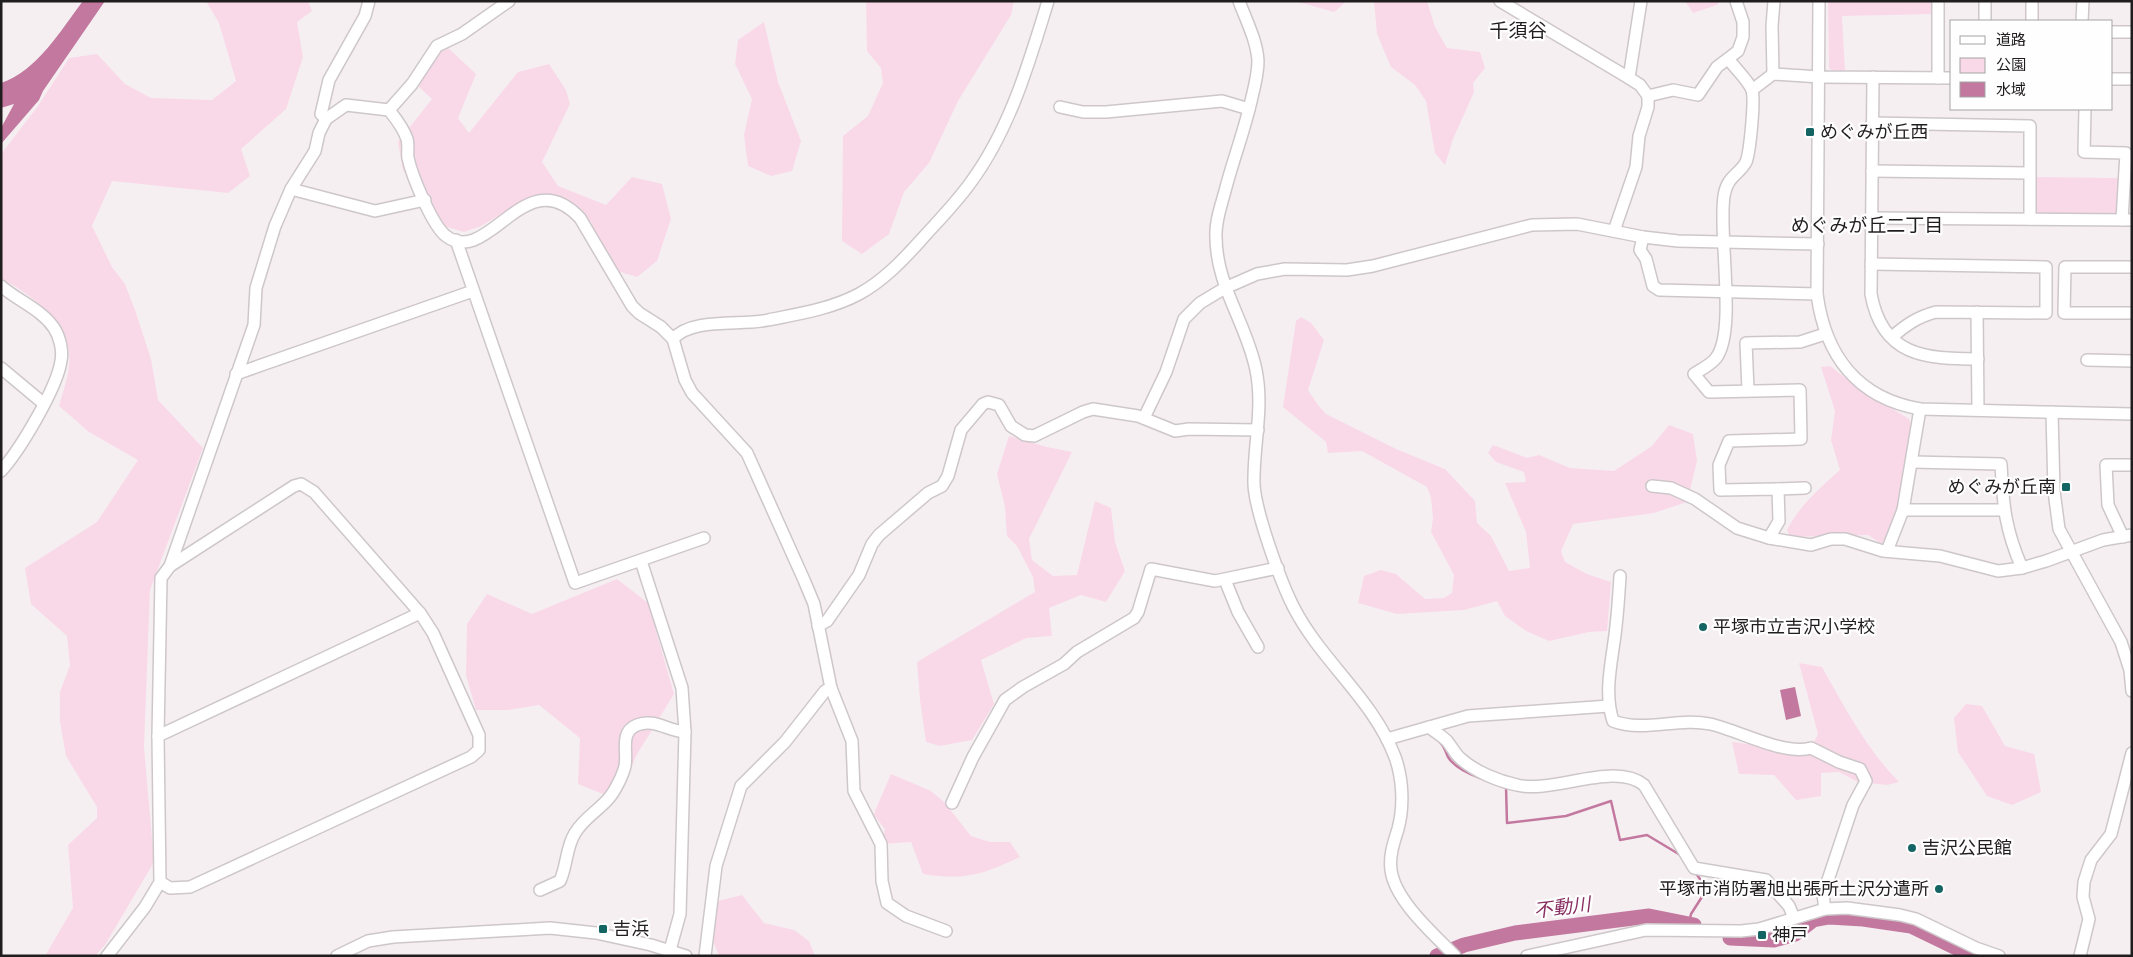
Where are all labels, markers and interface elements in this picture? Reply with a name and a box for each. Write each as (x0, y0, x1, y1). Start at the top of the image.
district label: 千須谷 (1489, 18, 1547, 45)
legend (1950, 20, 2113, 110)
text: 道路 (1996, 30, 2026, 51)
text: 公園 (1996, 55, 2026, 76)
text: 水域 (1996, 80, 2026, 101)
place label: めぐみが丘西 (1820, 120, 1929, 145)
marker: めぐみが丘西 (1804, 126, 1816, 138)
district label: めぐみが丘二丁目 (1791, 213, 1943, 240)
place label: めぐみが丘南 (1947, 475, 2056, 500)
marker: めぐみが丘南 (2060, 481, 2072, 493)
place label: 平塚市立吉沢小学校 (1713, 615, 1875, 640)
marker: 平塚市立吉沢小学校 (1697, 621, 1709, 633)
place label: 吉沢公民館 (1922, 836, 2012, 861)
marker: 吉沢公民館 (1906, 842, 1918, 854)
place label: 平塚市消防署旭出張所土沢分遣所 (1659, 877, 1929, 902)
marker: 平塚市消防署旭出張所土沢分遣所 (1933, 883, 1945, 895)
water label: 不動川 (1532, 891, 1594, 925)
place label: 吉浜 (613, 917, 649, 942)
marker: 吉浜 (597, 923, 609, 935)
place label: 神戸 (1772, 923, 1808, 948)
marker: 神戸 (1756, 929, 1768, 941)

